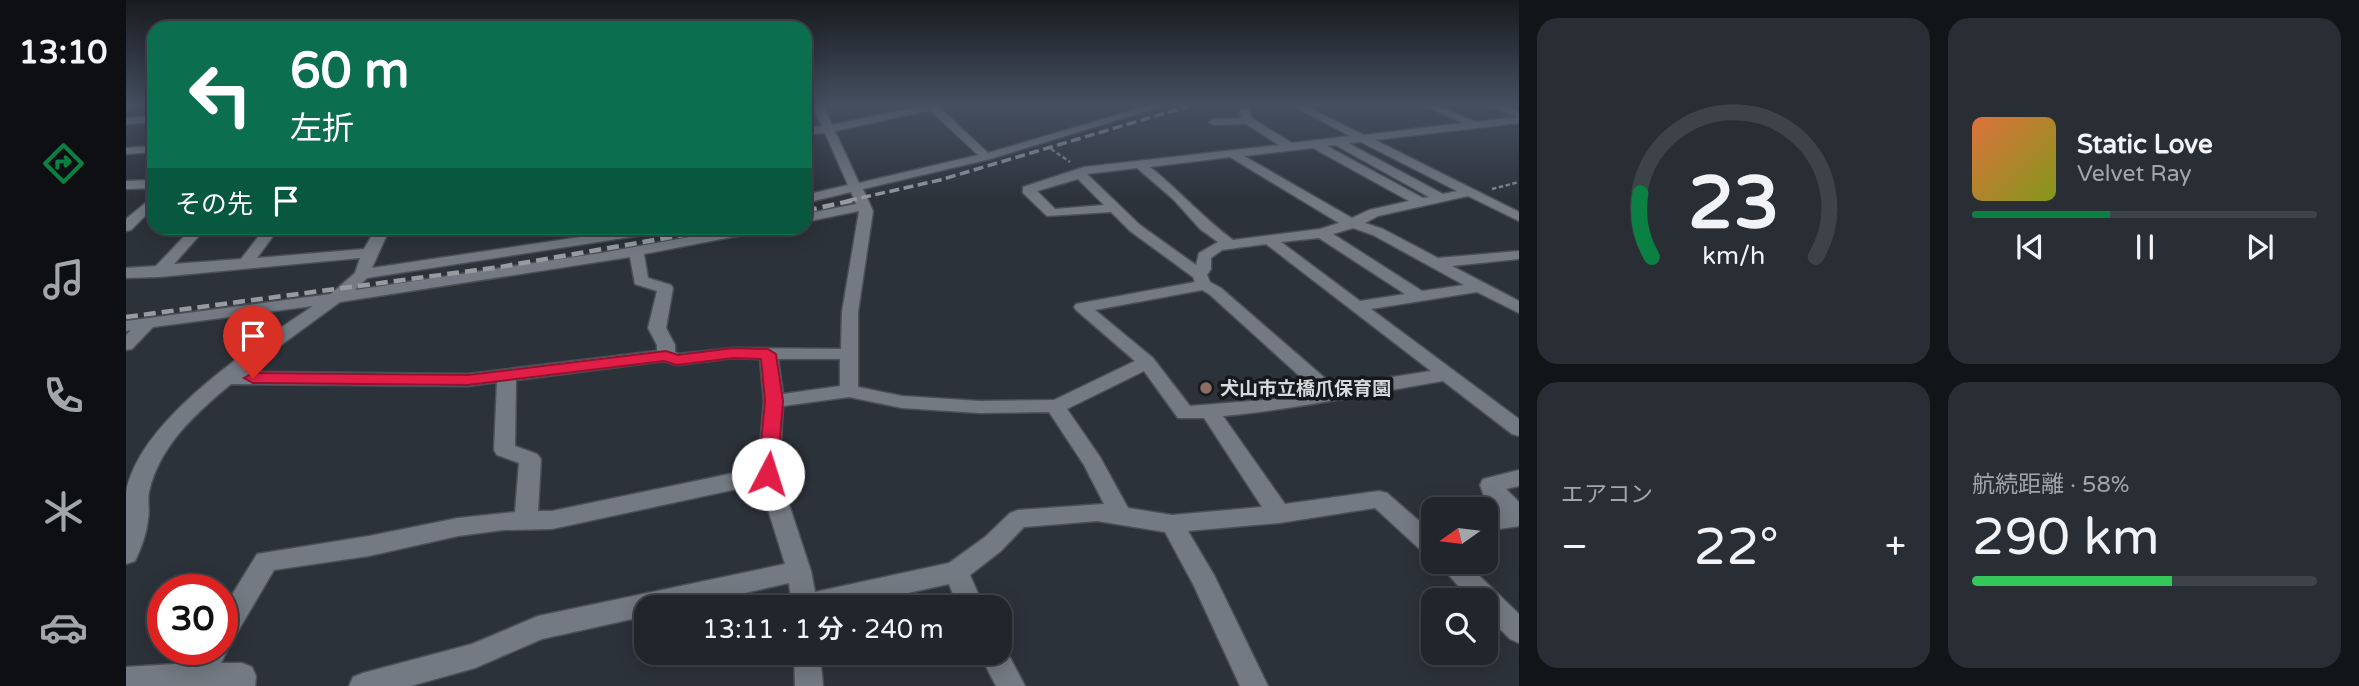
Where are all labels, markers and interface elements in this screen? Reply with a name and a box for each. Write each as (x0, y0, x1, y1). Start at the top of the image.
text: 13:10 (19, 34, 107, 72)
text: 60 m (290, 42, 409, 101)
icon: left (175, 49, 266, 140)
text: 左折 (290, 110, 354, 148)
text: Static Love (2077, 129, 2213, 160)
icon: directions (39, 139, 88, 188)
text: Velvet Ray (2077, 160, 2192, 188)
text: 23 (1688, 161, 1779, 249)
icon: arrive (267, 182, 305, 220)
text: その先 (175, 189, 253, 220)
icon: previous (2011, 228, 2049, 266)
icon: pause (2126, 228, 2164, 266)
icon: next (2241, 228, 2279, 266)
text: km/h (1702, 241, 1765, 271)
icon: music (39, 255, 88, 304)
pin (223, 306, 283, 378)
icon: arrive (234, 317, 272, 355)
icon: phone (39, 371, 88, 420)
place label: 犬山市立橋爪保育園 (1220, 378, 1391, 400)
marker: 犬山市立橋爪保育園 (1198, 380, 1214, 396)
position arrow (731, 437, 805, 511)
text: 航続距離 · 58% (1972, 471, 2130, 499)
text: エアコン (1561, 481, 1653, 509)
icon: climate (39, 487, 88, 536)
north arrow (1421, 497, 1498, 574)
map controls (1421, 497, 1498, 665)
text: 290 km (1972, 506, 2160, 569)
text: 22° (1694, 516, 1779, 579)
text: − (1561, 524, 1588, 570)
text: + (1885, 524, 1906, 570)
speed limit sign: 30 (147, 574, 238, 665)
button: search (1421, 588, 1498, 665)
icon: car (39, 603, 88, 652)
text: 13:11 · 1 分 · 240 m (702, 614, 944, 645)

